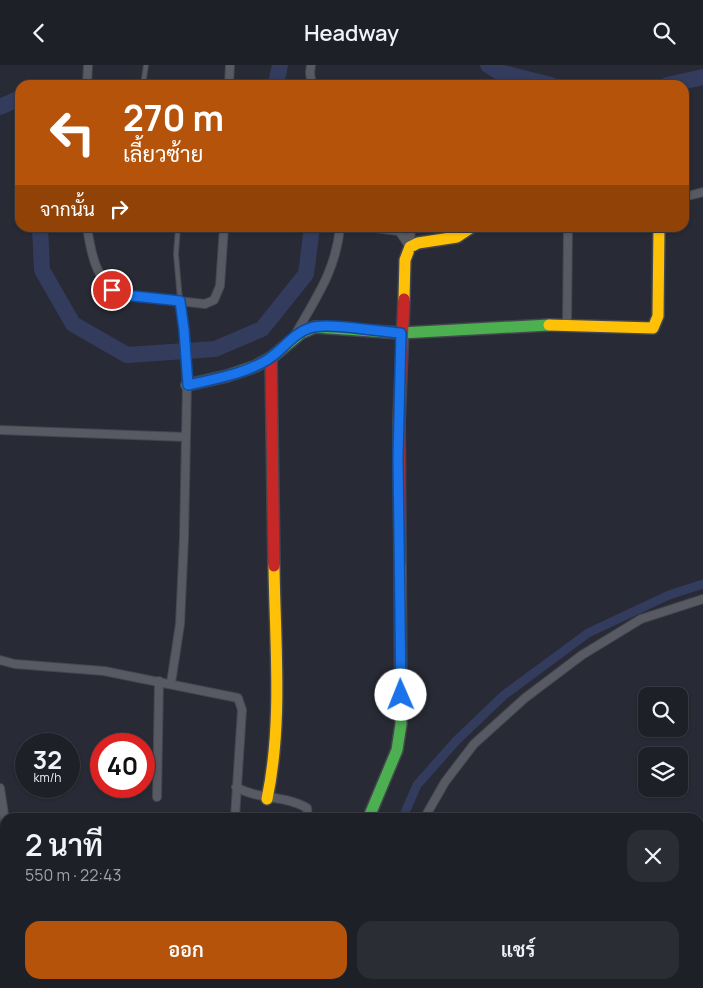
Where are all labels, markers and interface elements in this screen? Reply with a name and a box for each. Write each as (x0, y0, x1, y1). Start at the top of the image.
text: Headway (304, 18, 399, 48)
icon: back (25, 19, 53, 47)
icon: search (650, 19, 678, 47)
text: 270 m (123, 94, 224, 142)
icon: left (40, 100, 105, 165)
text: เลี้ยวซ้าย (123, 139, 203, 169)
icon: right (105, 195, 133, 223)
text: จากนั้น (40, 196, 95, 222)
pin (91, 269, 133, 311)
icon: arrive (98, 276, 126, 304)
position arrow (374, 668, 426, 720)
map controls (638, 687, 688, 797)
button: search (638, 687, 688, 737)
speed limit sign: 40 (90, 733, 155, 798)
text: 32 (33, 742, 62, 777)
button: layers (638, 747, 688, 797)
text: km/h (34, 769, 61, 786)
text: 2 นาที (25, 824, 103, 865)
button: close (627, 830, 679, 882)
text: 550 m · 22:43 (25, 864, 121, 886)
button: ออก (25, 921, 347, 979)
button: แชร์ (357, 921, 679, 979)

